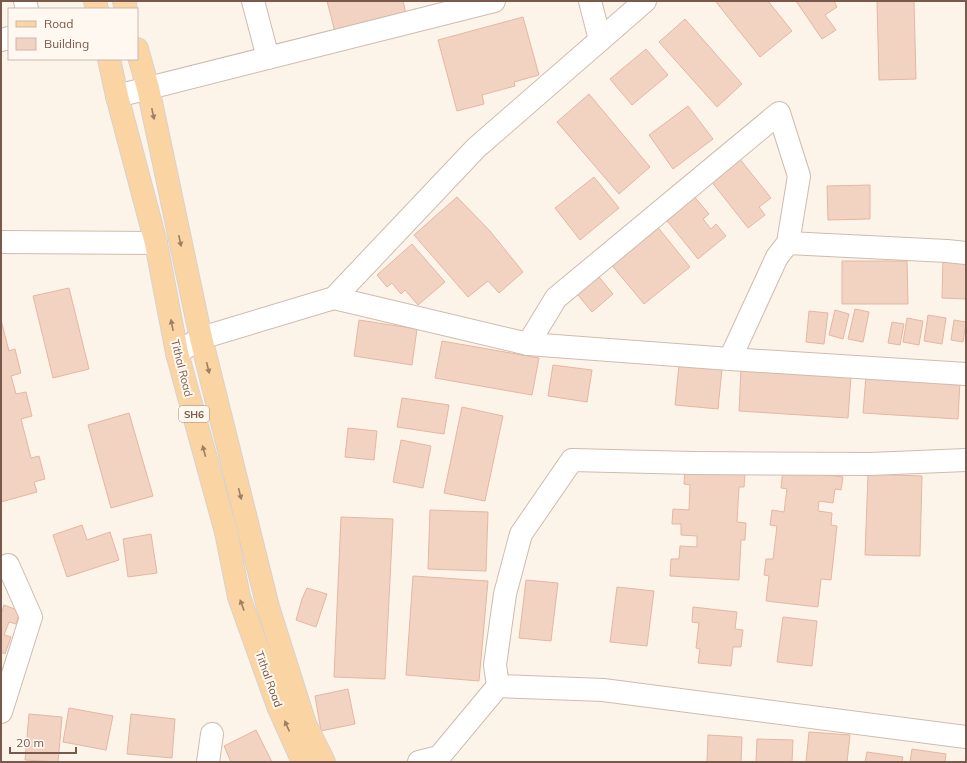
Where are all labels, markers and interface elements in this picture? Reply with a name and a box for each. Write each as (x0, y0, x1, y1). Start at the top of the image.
legend (8, 8, 138, 60)
text: Road (44, 16, 73, 31)
text: Building (44, 36, 89, 51)
one-way arrow (150, 107, 156, 120)
one-way arrow (178, 235, 184, 247)
one-way arrow (168, 319, 174, 332)
street label: Tithal Road (168, 338, 196, 398)
one-way arrow (206, 361, 212, 374)
road number: SH6 (179, 406, 209, 422)
one-way arrow (201, 445, 207, 457)
one-way arrow (237, 488, 243, 500)
one-way arrow (238, 598, 244, 610)
street label: Tithal Road (252, 649, 286, 709)
one-way arrow (284, 721, 290, 732)
scale bar (10, 729, 76, 755)
text: 20 m (16, 735, 44, 750)

